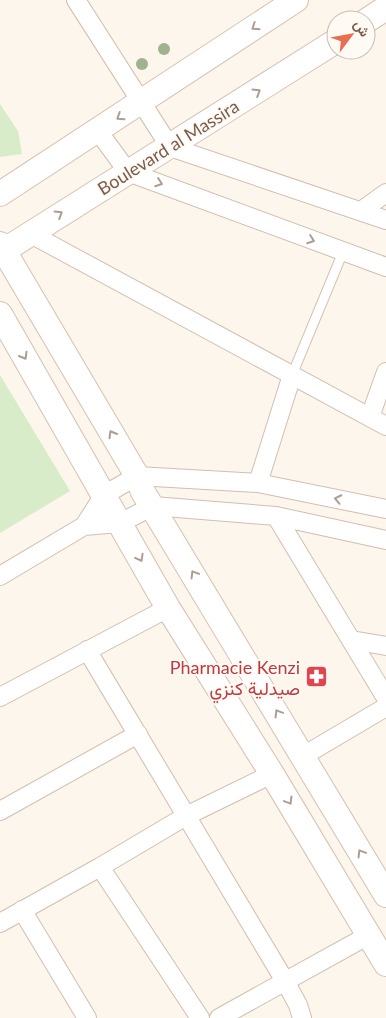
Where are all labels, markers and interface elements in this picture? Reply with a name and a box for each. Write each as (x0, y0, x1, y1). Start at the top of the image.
north arrow (326, 10, 376, 60)
text: ش (350, 16, 374, 40)
one-way arrow (251, 21, 261, 30)
one-way arrow (252, 88, 261, 98)
street label: Boulevard al Massira (93, 95, 243, 199)
one-way arrow (116, 110, 125, 120)
one-way arrow (154, 177, 163, 187)
one-way arrow (54, 211, 63, 220)
one-way arrow (306, 234, 315, 244)
one-way arrow (18, 351, 28, 360)
one-way arrow (108, 430, 118, 439)
one-way arrow (334, 494, 343, 505)
one-way arrow (133, 553, 143, 562)
one-way arrow (191, 570, 201, 579)
place label: Pharmacie Kenzi صيدلية كنزي (170, 656, 300, 704)
pharmacy icon: Pharmacie Kenzi صيدلية كنزي (304, 665, 328, 689)
one-way arrow (274, 710, 284, 719)
one-way arrow (282, 796, 292, 805)
one-way arrow (358, 849, 368, 858)

